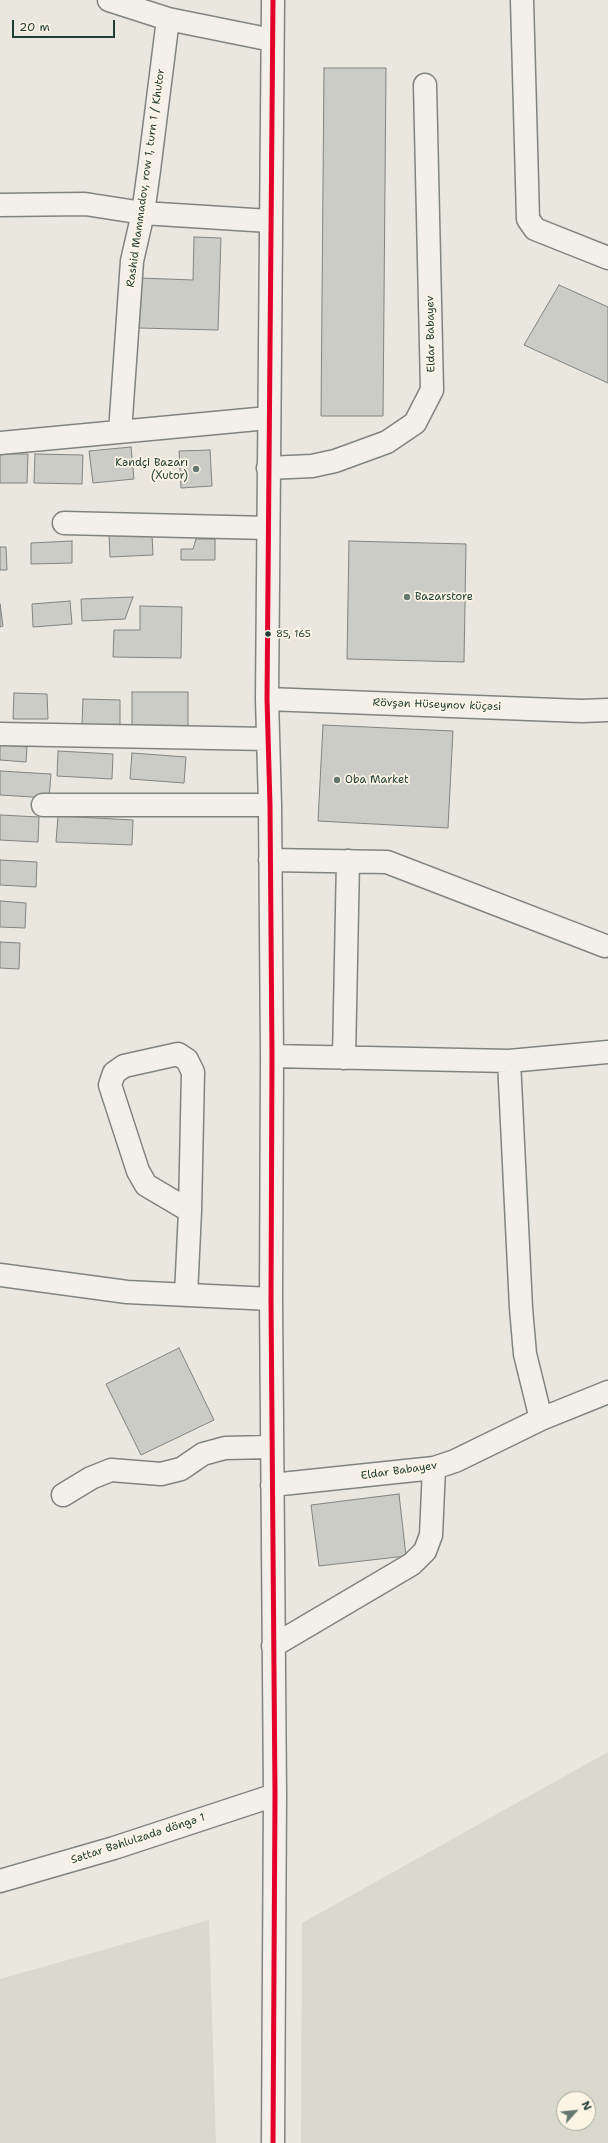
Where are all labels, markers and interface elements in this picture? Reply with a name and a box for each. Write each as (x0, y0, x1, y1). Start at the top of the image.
scale bar (14, 12, 117, 38)
text: 20 m (19, 19, 50, 35)
street label: Rashid Mammadov, row 1, turn 1 / Khutor (124, 68, 168, 288)
street label: Eldar Babayev (424, 295, 438, 373)
place label: Kəndçi Bazarı (Xutor) (115, 456, 188, 482)
marker: Kəndçi Bazarı (Xutor) (191, 464, 201, 474)
place label: Bazarstore (415, 590, 473, 604)
marker: Bazarstore (402, 592, 412, 602)
place label: 85, 165 (276, 628, 311, 640)
marker: 85, 165 (263, 629, 273, 639)
street label: Rövşən Hüseynov küçəsi (372, 696, 502, 714)
place label: Oba Market (345, 773, 409, 787)
marker: Oba Market (332, 775, 342, 785)
street label: Eldar Babayev (360, 1459, 438, 1483)
street label: Səttar Bəhlulzadə döngə 1 (69, 1811, 207, 1867)
north arrow (556, 2091, 596, 2131)
text: N (578, 2098, 595, 2113)

